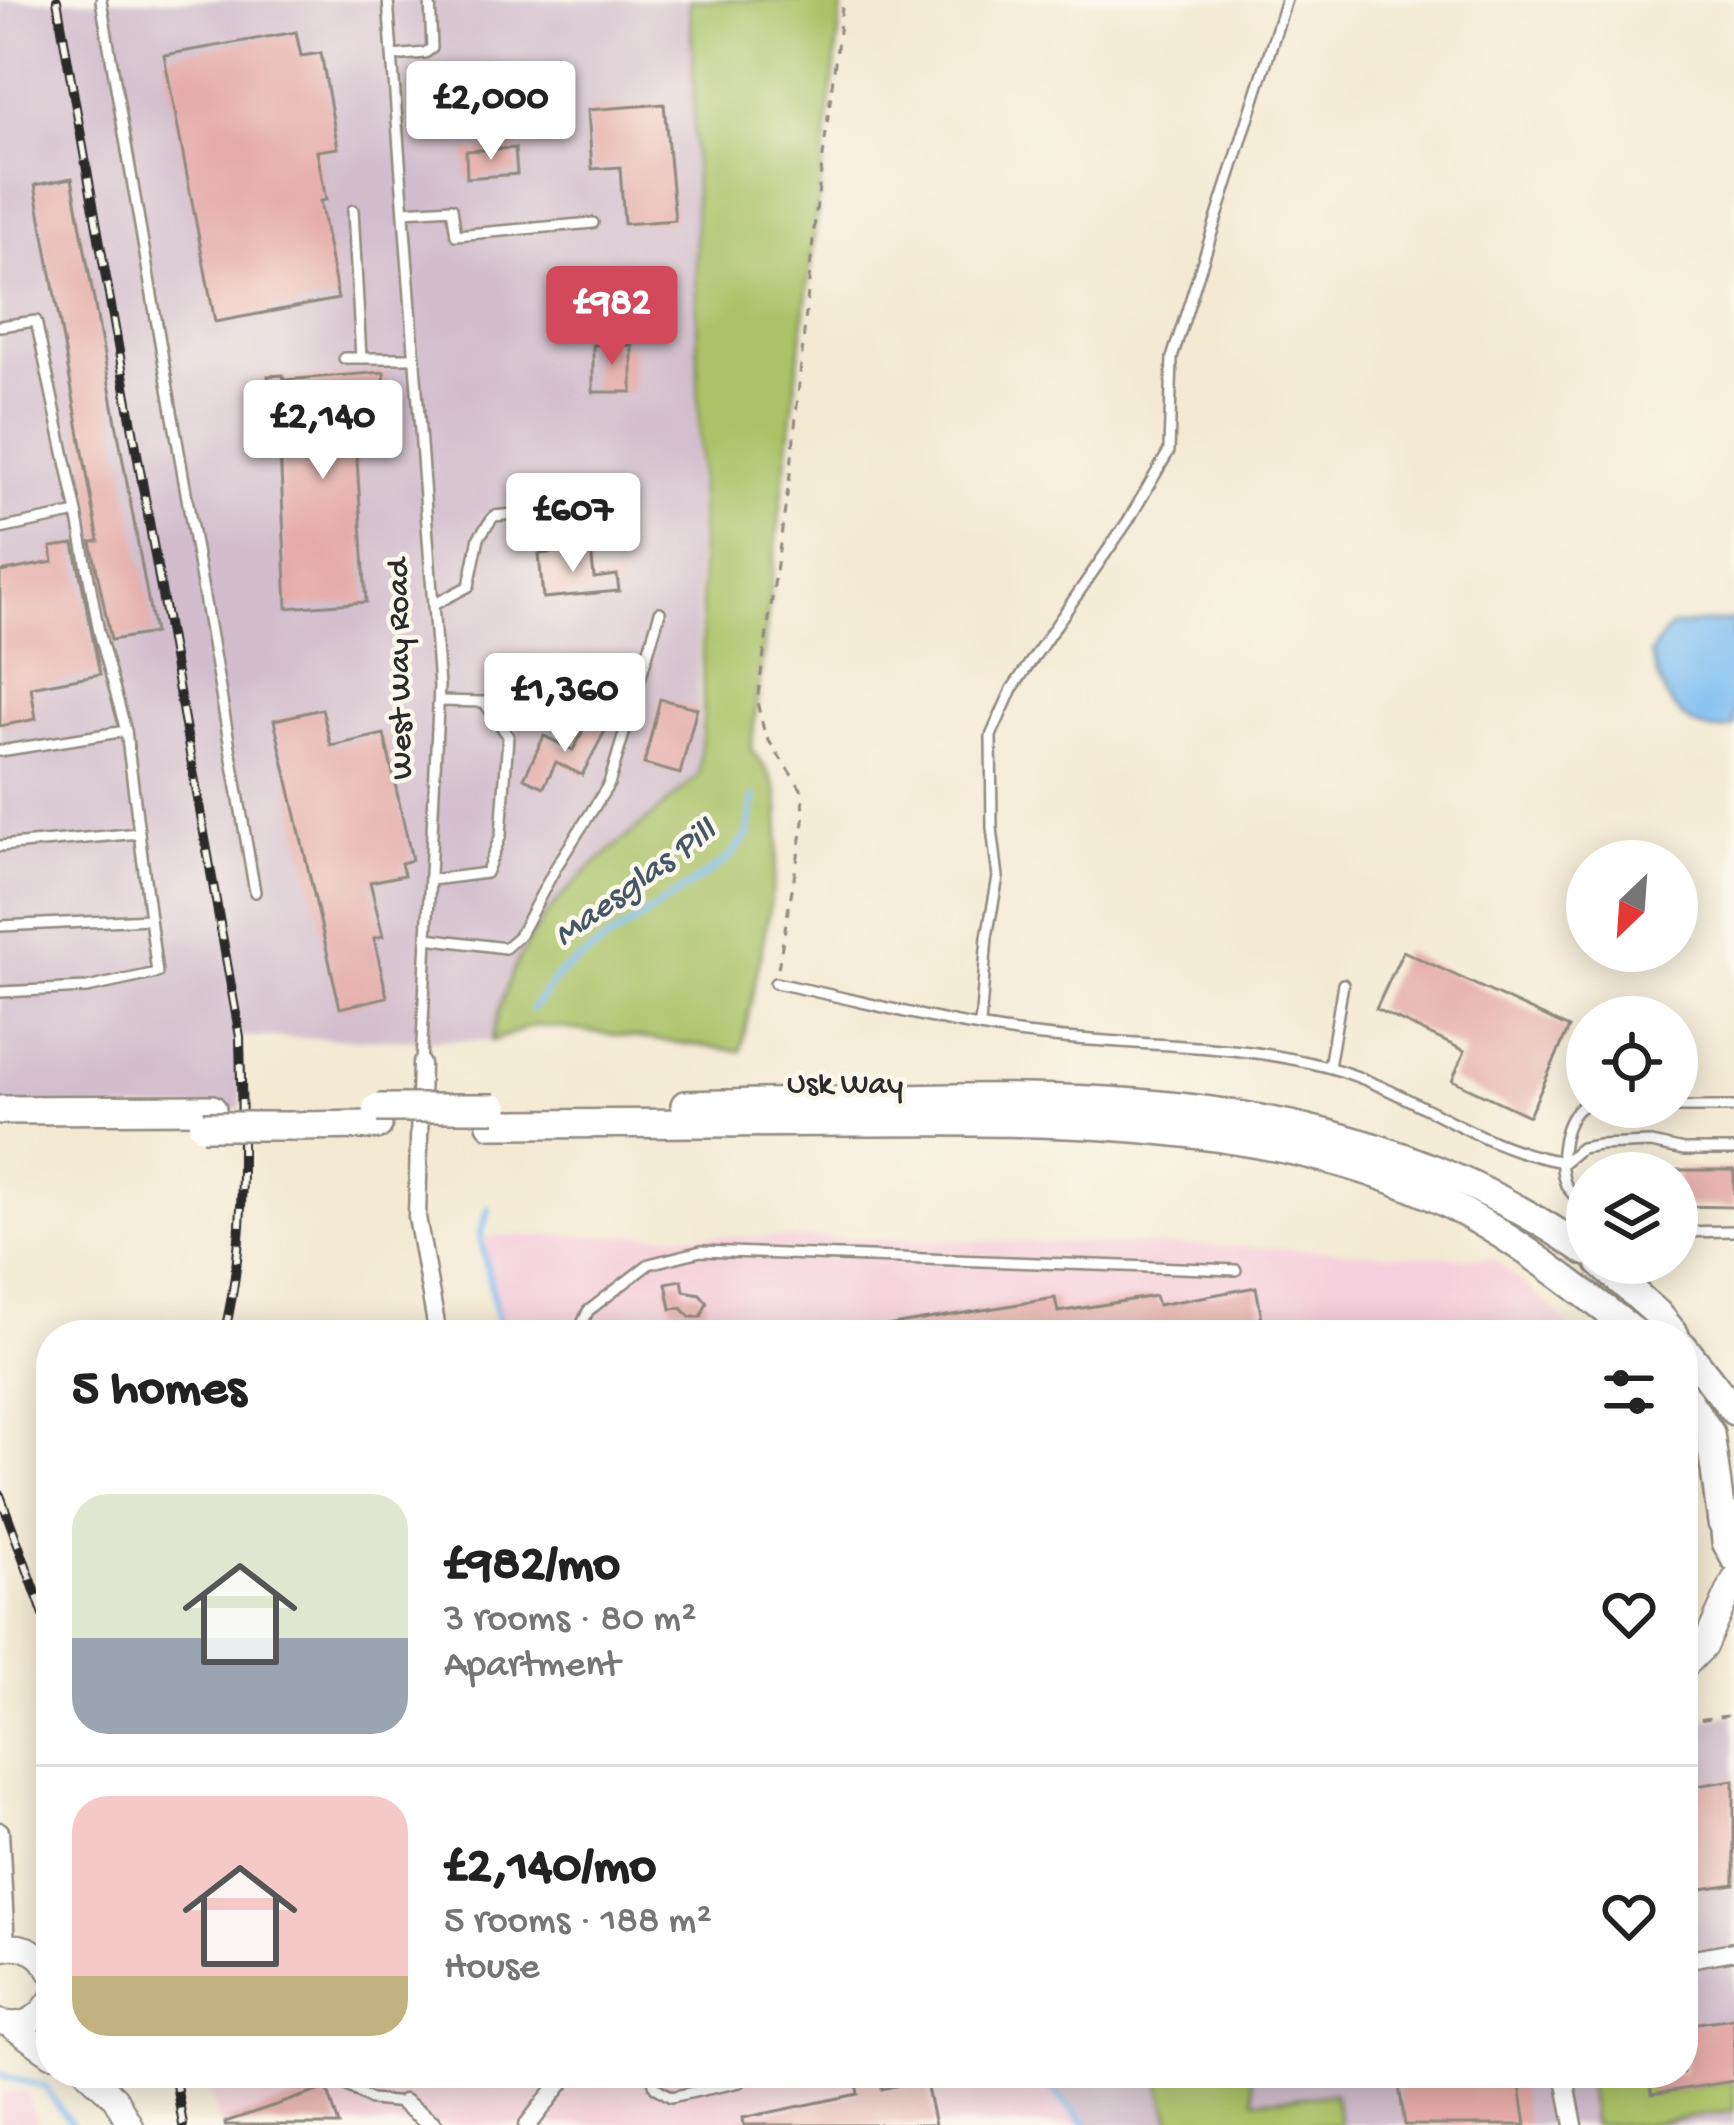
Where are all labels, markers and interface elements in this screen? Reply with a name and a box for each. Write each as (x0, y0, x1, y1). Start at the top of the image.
pin: £2,000 (393, 61, 589, 163)
text: £2,000 (433, 77, 549, 123)
pin: £982 (541, 266, 683, 368)
text: £982 (573, 282, 651, 328)
pin: £2,140 (225, 380, 421, 482)
text: £2,140 (270, 396, 376, 442)
pin: £607 (502, 473, 644, 575)
text: £607 (533, 489, 613, 535)
street label: West Way Road (381, 556, 423, 780)
pin: £1,360 (467, 653, 663, 755)
text: £1,360 (511, 669, 619, 715)
water label: Maesglas Pill (546, 810, 727, 958)
north arrow (1566, 840, 1698, 972)
map controls (1566, 840, 1698, 1284)
button: locate (1566, 996, 1698, 1128)
street label: Usk Way (787, 1067, 903, 1105)
button: layers (1566, 1152, 1698, 1284)
icon: filters (1596, 1359, 1662, 1425)
text: 5 homes (72, 1362, 246, 1422)
text: £982/mo (444, 1538, 620, 1598)
icon: home (168, 1542, 312, 1686)
icon: heart (1596, 1581, 1662, 1647)
text: 3 rooms · 80 m² (444, 1598, 696, 1644)
text: Apartment (444, 1644, 620, 1690)
text: £2,140/mo (444, 1840, 656, 1900)
icon: home (168, 1844, 312, 1988)
icon: heart (1596, 1883, 1662, 1949)
text: 5 rooms · 188 m² (444, 1900, 712, 1946)
text: House (444, 1946, 539, 1992)

